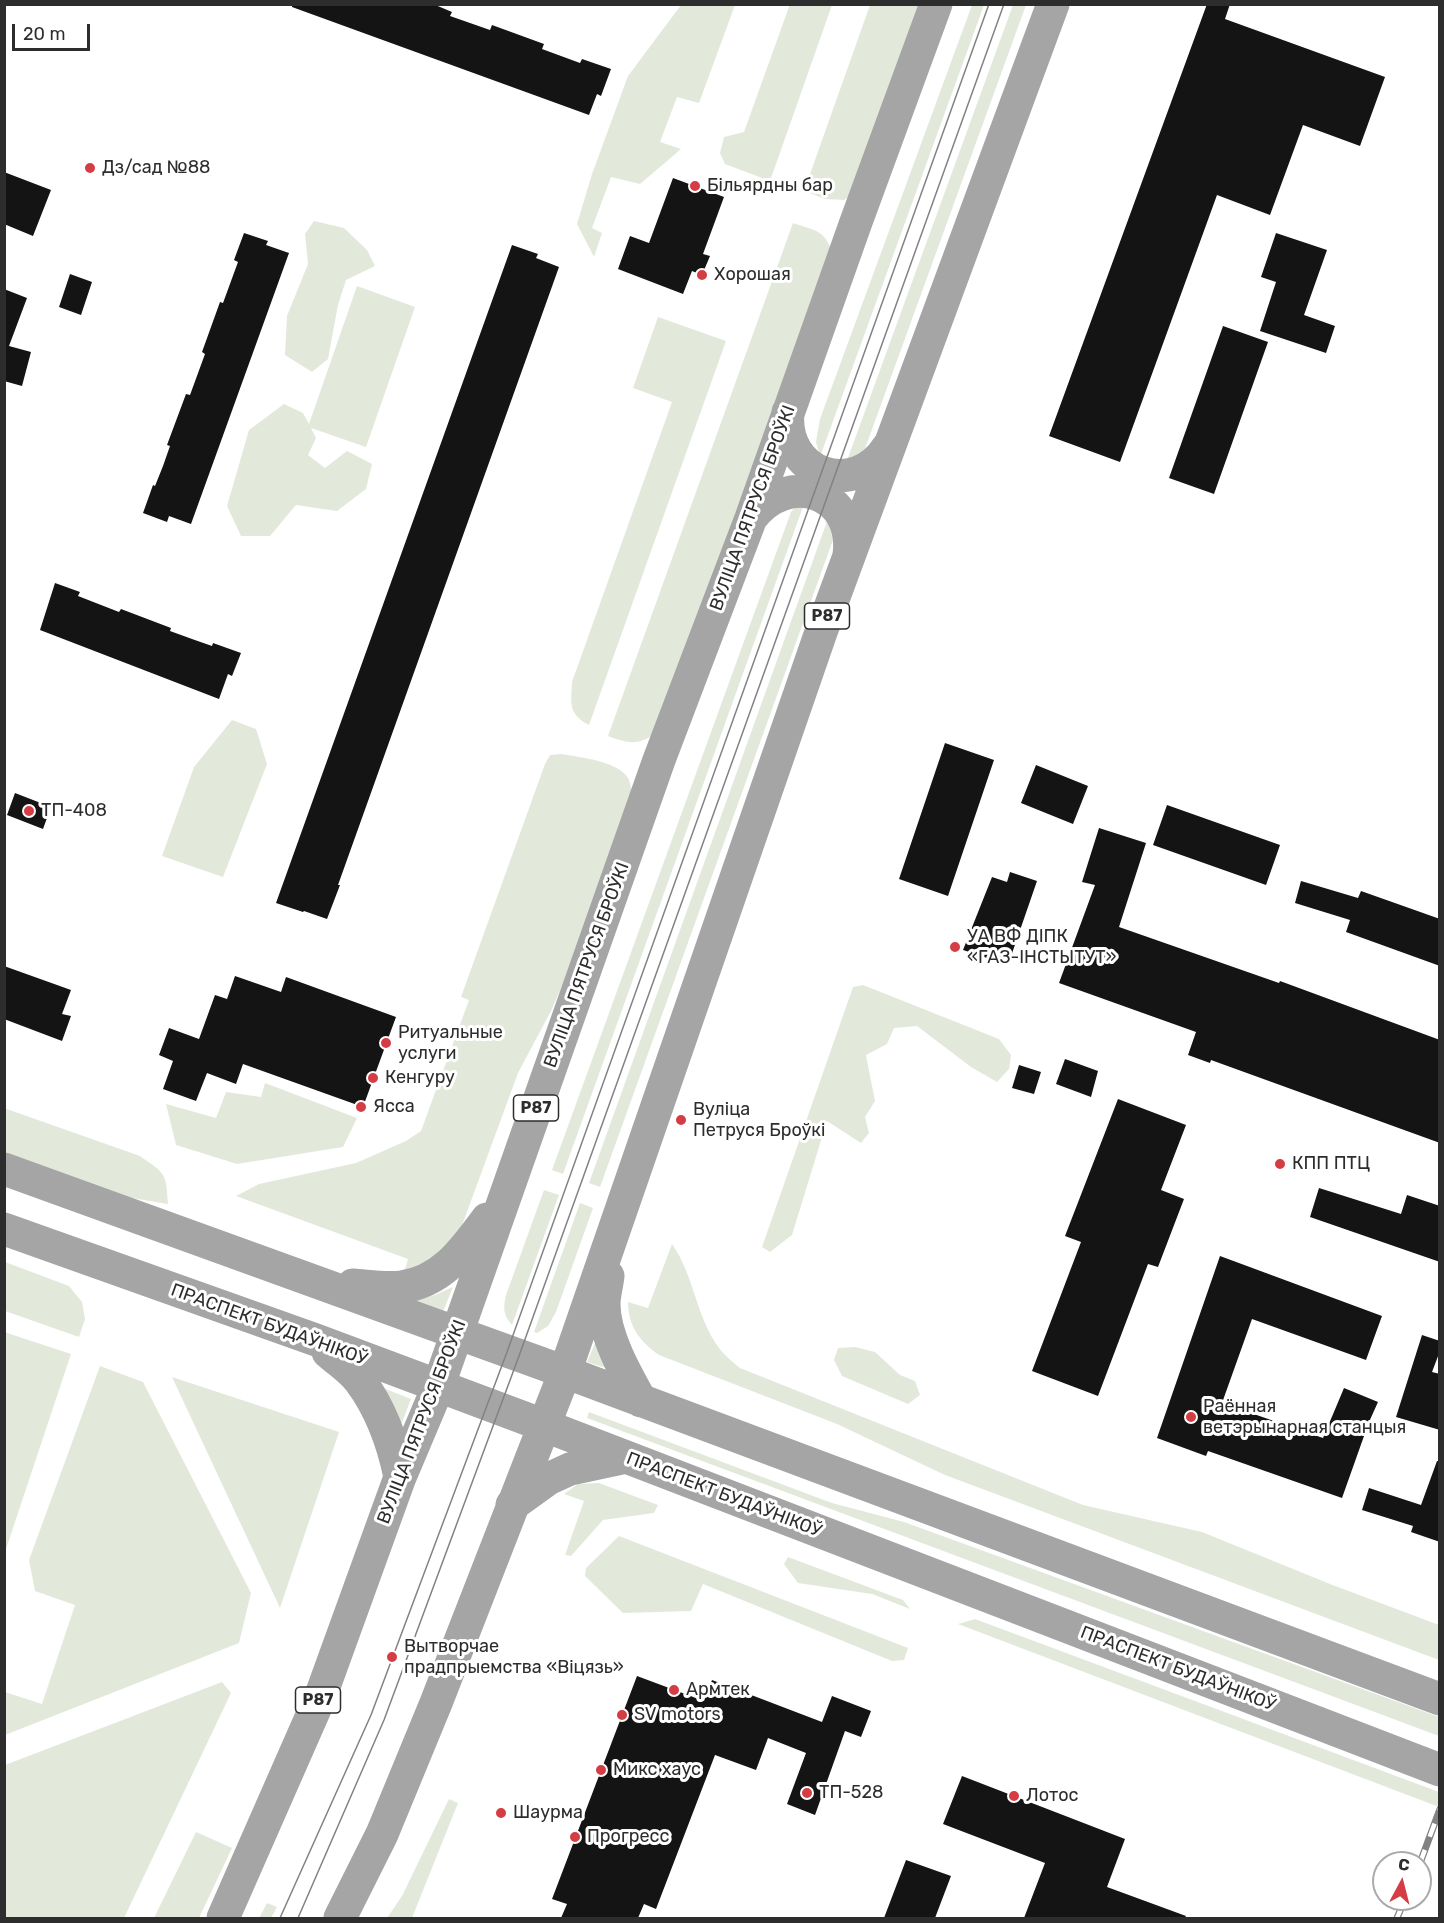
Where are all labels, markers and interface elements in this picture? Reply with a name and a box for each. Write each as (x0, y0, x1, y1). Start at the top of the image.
scale bar (15, 12, 93, 50)
text: 20 m (23, 23, 65, 45)
place label: Дз/сад №88 (102, 157, 211, 179)
marker: Дз/сад №88 (83, 161, 97, 175)
place label: Більярдны бар (707, 175, 833, 197)
marker: Більярдны бар (688, 179, 702, 193)
place label: Хорошая (714, 264, 791, 286)
marker: Хорошая (695, 268, 709, 282)
street label: ВУЛІЦА ПЯТРУСЯ БРОЎКІ (706, 402, 800, 614)
road number: Р87 (804, 603, 850, 629)
place label: ТП-408 (41, 800, 107, 822)
marker: ТП-408 (22, 804, 36, 818)
street label: ВУЛІЦА ПЯТРУСЯ БРОЎКІ (540, 859, 634, 1071)
place label: УА ВФ ДІПК «ГАЗ-ІНСТЫТУТ» (967, 926, 1117, 968)
marker: УА ВФ ДІПК «ГАЗ-ІНСТЫТУТ» (948, 940, 962, 954)
place label: Ритуальные услуги (398, 1022, 503, 1064)
marker: Ритуальные услуги (379, 1036, 393, 1050)
place label: Кенгуру (385, 1067, 455, 1089)
marker: Кенгуру (366, 1071, 380, 1085)
road number: Р87 (514, 1095, 558, 1121)
place label: Ясса (373, 1096, 415, 1118)
place label: Вуліца Петруся Броўкі (693, 1099, 825, 1142)
marker: Ясса (354, 1100, 368, 1114)
marker: Вуліца Петруся Броўкі (674, 1113, 688, 1127)
place label: КПП ПТЦ (1292, 1153, 1370, 1175)
marker: КПП ПТЦ (1273, 1157, 1287, 1171)
street label: ПРАСПЕКТ БУДАЎНІКОЎ (168, 1279, 370, 1371)
street label: ВУЛІЦА ПЯТРУСЯ БРОЎКІ (373, 1317, 471, 1527)
place label: Раённая ветэрынарная станцыя (1203, 1396, 1406, 1438)
marker: Раённая ветэрынарная станцыя (1184, 1410, 1198, 1424)
street label: ПРАСПЕКТ БУДАЎНІКОЎ (623, 1448, 825, 1542)
street label: ПРАСПЕКТ БУДАЎНІКОЎ (1077, 1622, 1279, 1716)
place label: Вытворчае прадпрыемства «Віцязь» (404, 1636, 624, 1678)
marker: Вытворчае прадпрыемства «Віцязь» (385, 1650, 399, 1664)
place label: Армтек (686, 1679, 750, 1701)
marker: Армтек (667, 1683, 681, 1697)
road number: Р87 (296, 1687, 340, 1713)
place label: SV motors (634, 1704, 721, 1726)
marker: SV motors (615, 1708, 629, 1722)
place label: Микс хаус (613, 1759, 701, 1781)
marker: Микс хаус (594, 1763, 608, 1777)
place label: ТП-528 (819, 1782, 883, 1804)
place label: Лотос (1026, 1785, 1079, 1807)
marker: ТП-528 (800, 1786, 814, 1800)
marker: Лотос (1007, 1789, 1021, 1803)
place label: Шаурма (513, 1802, 583, 1824)
marker: Шаурма (494, 1806, 508, 1820)
place label: Прогресс (587, 1826, 669, 1848)
marker: Прогресс (568, 1830, 582, 1844)
north arrow (1372, 1851, 1432, 1911)
text: С (1397, 1855, 1411, 1875)

